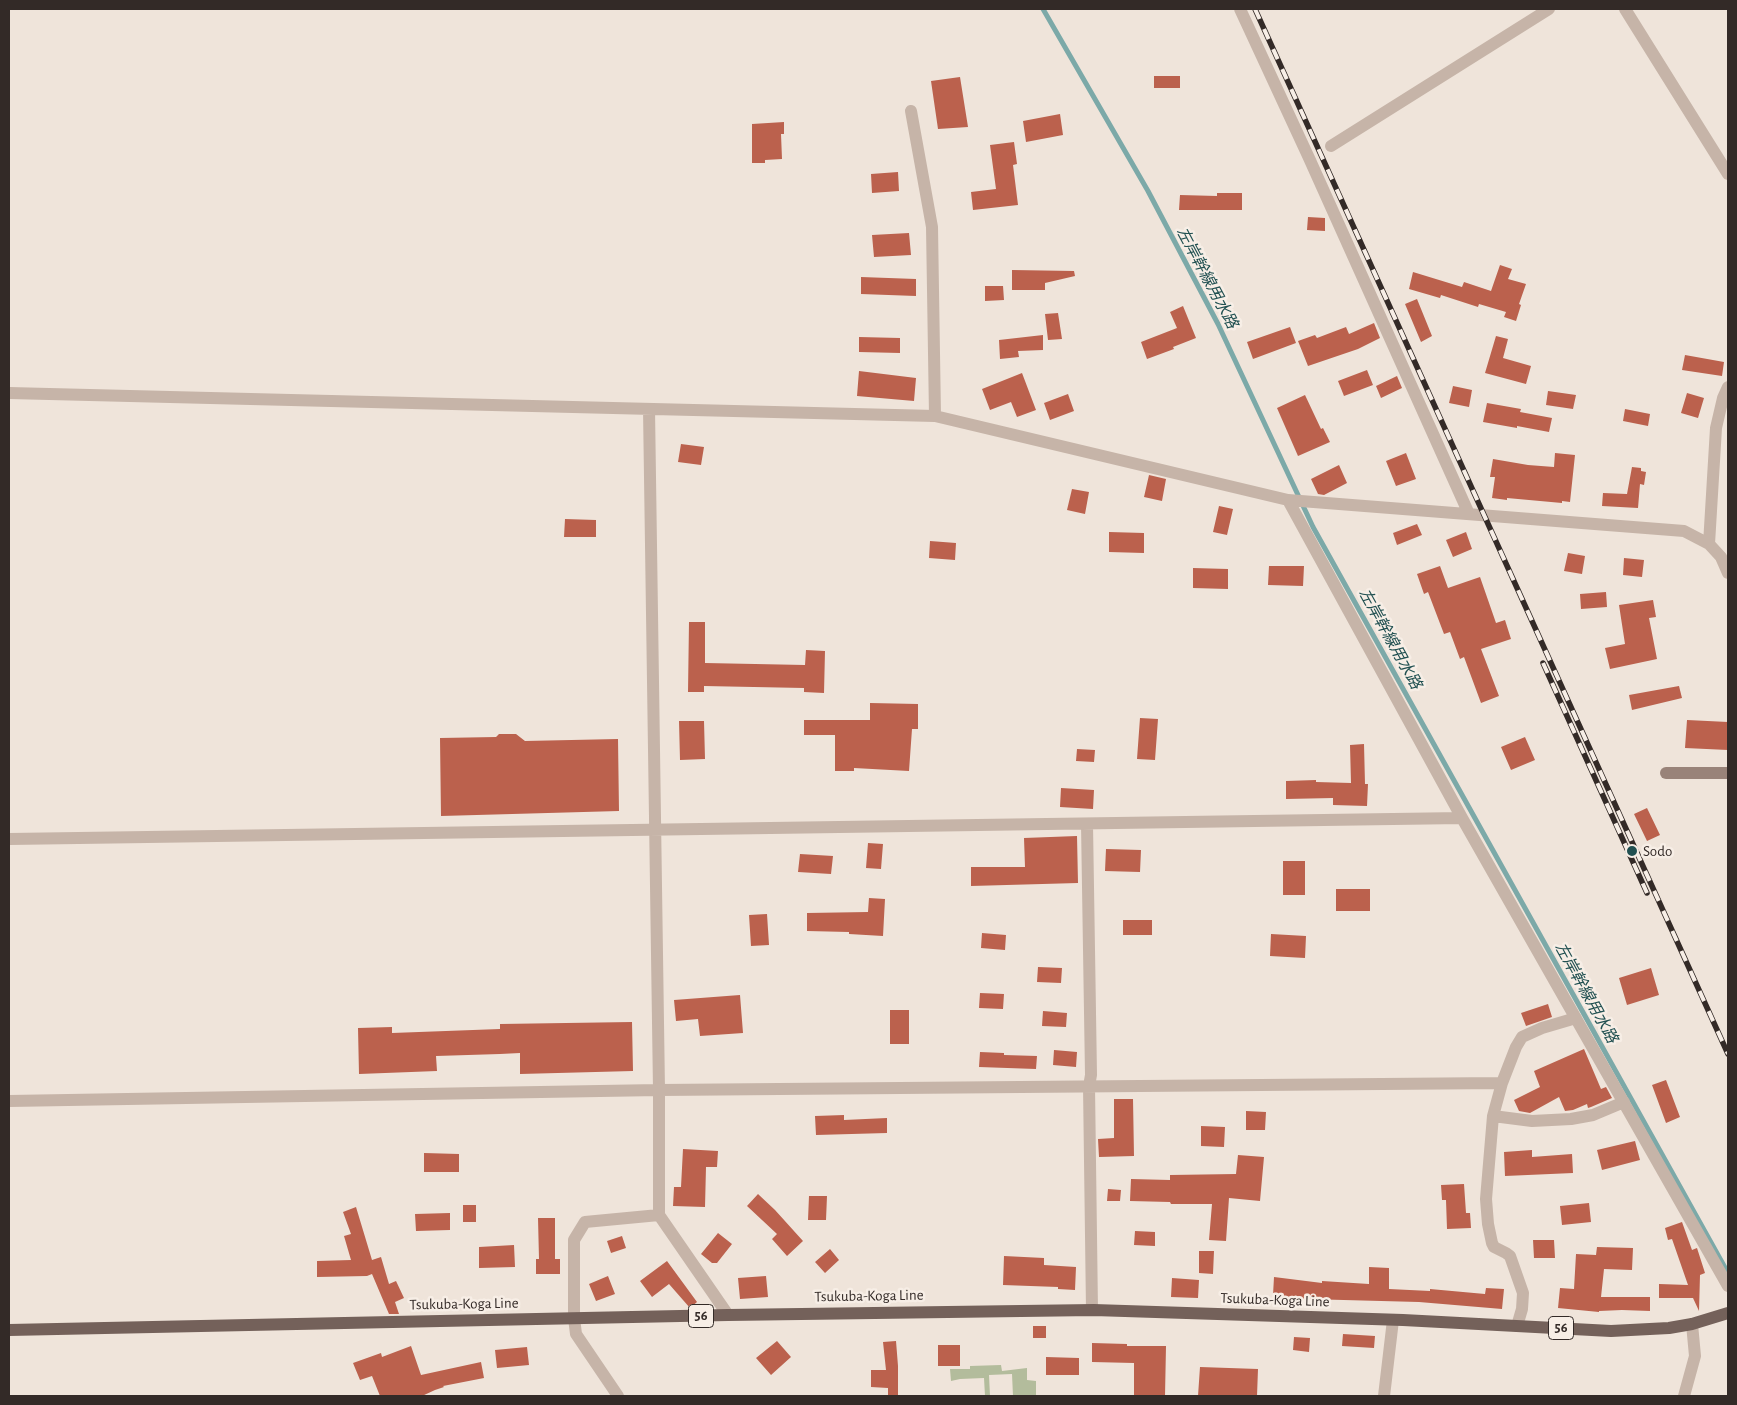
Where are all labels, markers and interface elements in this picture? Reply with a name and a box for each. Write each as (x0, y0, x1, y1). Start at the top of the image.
water label: 左岸幹線用水路 (1172, 224, 1242, 332)
water label: 左岸幹線用水路 (1354, 585, 1426, 693)
place label: Sodo (1643, 842, 1672, 860)
marker: Sodo (1625, 844, 1639, 858)
water label: 左岸幹線用水路 (1550, 939, 1622, 1047)
street label: Tsukuba-Koga Line (814, 1286, 924, 1306)
street label: Tsukuba-Koga Line (1220, 1289, 1330, 1311)
street label: Tsukuba-Koga Line (409, 1294, 519, 1314)
road number: 56 (688, 1304, 714, 1328)
road number: 56 (1548, 1316, 1574, 1340)

